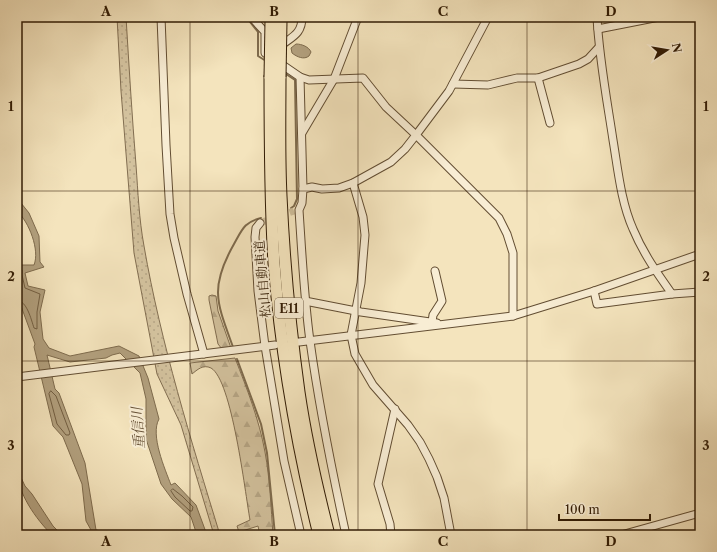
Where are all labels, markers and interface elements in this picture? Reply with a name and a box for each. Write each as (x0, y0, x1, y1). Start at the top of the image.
text: A (100, 3, 112, 19)
text: B (269, 3, 279, 19)
text: C (438, 3, 448, 19)
text: D (605, 3, 617, 19)
north arrow (647, 30, 687, 70)
text: N (669, 42, 685, 54)
text: 1 (8, 98, 14, 114)
text: 1 (703, 98, 709, 114)
street label: 松山自動車道 (251, 239, 273, 319)
text: 2 (7, 268, 15, 284)
text: 2 (702, 268, 710, 284)
road number: E11 (275, 298, 303, 318)
water label: 重信川 (127, 404, 148, 450)
text: 3 (7, 437, 15, 453)
text: 3 (702, 437, 710, 453)
scale bar (559, 496, 650, 522)
text: 100 m (565, 502, 600, 517)
text: A (100, 533, 112, 549)
text: B (269, 533, 279, 549)
text: C (438, 533, 448, 549)
text: D (605, 533, 617, 549)

